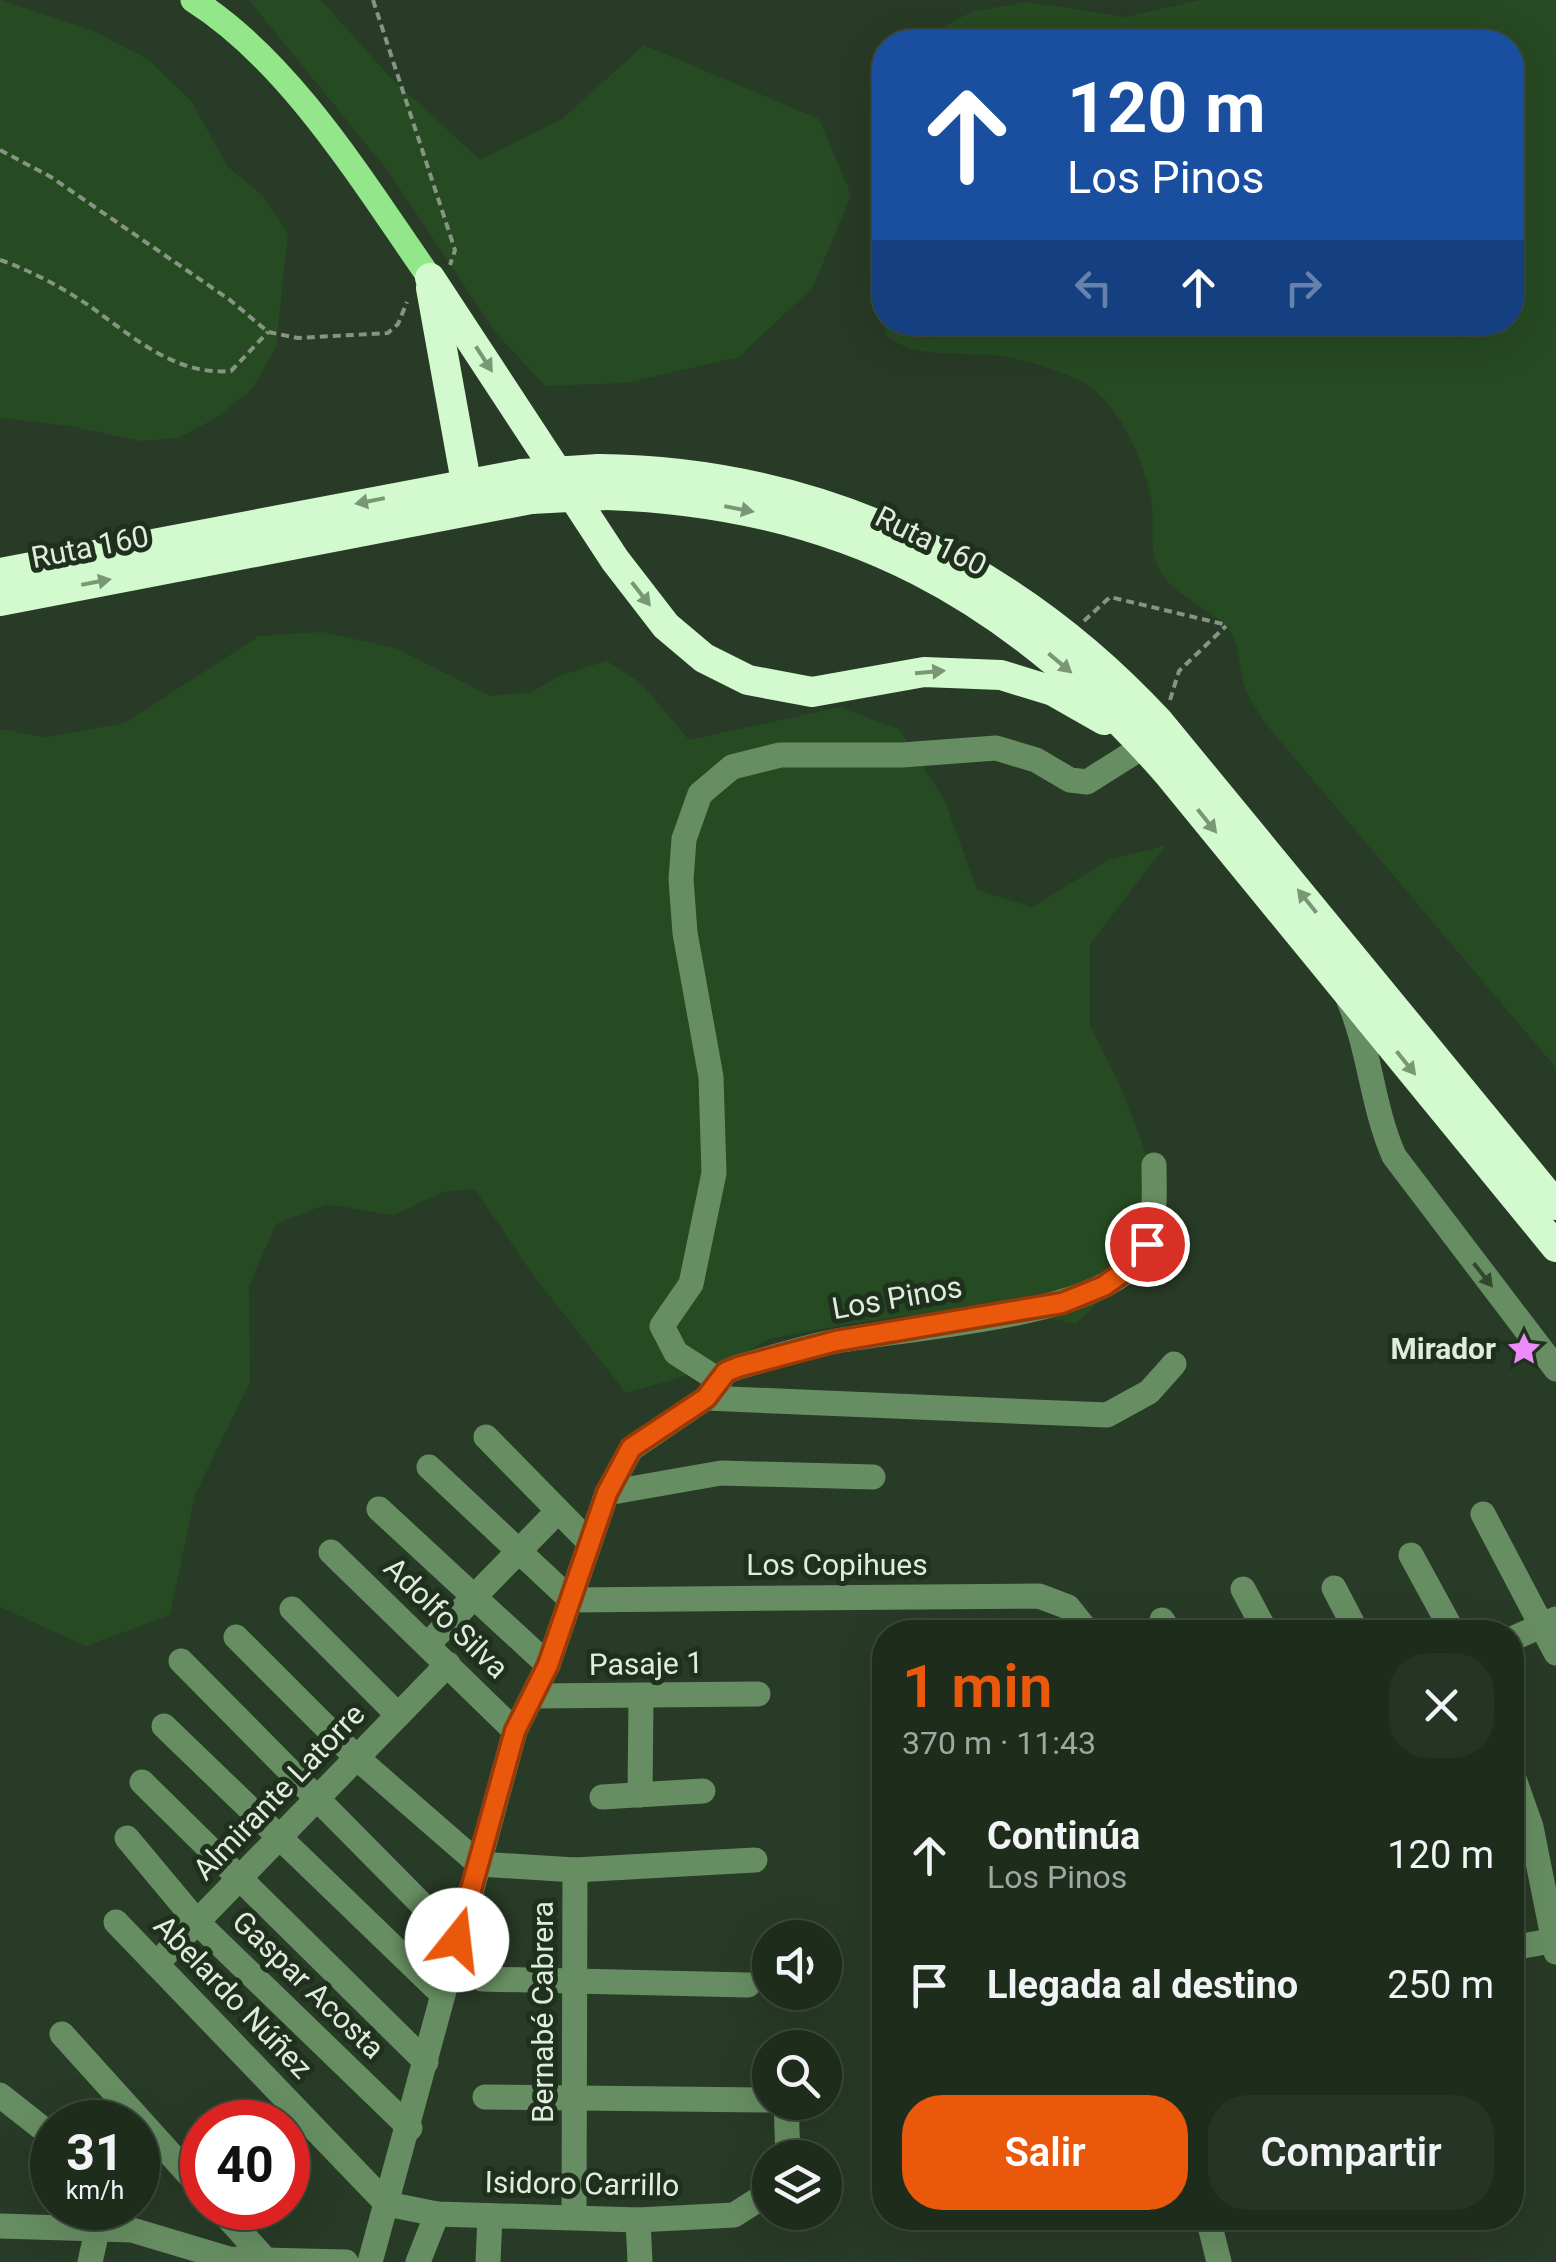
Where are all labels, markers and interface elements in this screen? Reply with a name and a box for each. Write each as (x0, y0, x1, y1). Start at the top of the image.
text: 120 m (1067, 67, 1266, 149)
icon: ahead (902, 70, 1032, 200)
text: Los Pinos (1067, 151, 1264, 204)
icon: left (1066, 260, 1121, 315)
icon: ahead (1171, 260, 1226, 315)
icon: right (1276, 260, 1331, 315)
one-way arrow (475, 345, 493, 372)
one-way arrow (354, 493, 385, 509)
street label: Ruta 160 (870, 499, 992, 582)
one-way arrow (724, 502, 755, 517)
street label: Ruta 160 (28, 518, 152, 575)
one-way arrow (80, 574, 112, 589)
one-way arrow (630, 582, 651, 607)
one-way arrow (1048, 652, 1073, 673)
one-way arrow (915, 664, 947, 680)
one-way arrow (1196, 808, 1217, 833)
one-way arrow (1297, 889, 1318, 914)
one-way arrow (1395, 1050, 1416, 1076)
pin (1105, 1202, 1190, 1287)
icon: arrive (1120, 1217, 1175, 1272)
one-way arrow (1472, 1262, 1492, 1288)
street label: Los Pinos (829, 1269, 965, 1326)
place icon: Mirador (1505, 1330, 1543, 1368)
place label: Mirador (1390, 1331, 1496, 1366)
street label: Los Copihues (746, 1547, 928, 1582)
street label: Adolfo Silva (377, 1550, 516, 1685)
street label: Pasaje 1 (589, 1645, 703, 1682)
text: 1 min (902, 1651, 1052, 1722)
button: close (1389, 1653, 1494, 1758)
street label: Almirante Latorre (186, 1696, 372, 1887)
text: 370 m · 11:43 (902, 1724, 1096, 1762)
text: Continúa (987, 1814, 1140, 1858)
icon: ahead (902, 1828, 957, 1883)
text: 120 m (1387, 1833, 1494, 1877)
text: Los Pinos (987, 1858, 1127, 1896)
position arrow (405, 1888, 509, 1992)
street label: Bernabé Cabrera (525, 1901, 560, 2123)
street label: Gaspar Acosta (225, 1904, 391, 2066)
street label: Abelardo Núñez (147, 1908, 320, 2085)
map controls (752, 1920, 842, 2230)
button: sound (752, 1920, 842, 2010)
icon: arrive (902, 1958, 957, 2013)
text: Llegada al destino (987, 1963, 1298, 2007)
text: 250 m (1387, 1963, 1494, 2007)
button: search (752, 2030, 842, 2120)
button: Salir (902, 2095, 1188, 2210)
button: Compartir (1208, 2095, 1494, 2210)
speed limit sign: 40 (180, 2100, 310, 2230)
text: 31 (66, 2124, 124, 2182)
button: layers (752, 2140, 842, 2230)
street label: Isidoro Carrillo (484, 2164, 680, 2203)
text: km/h (66, 2176, 124, 2205)

